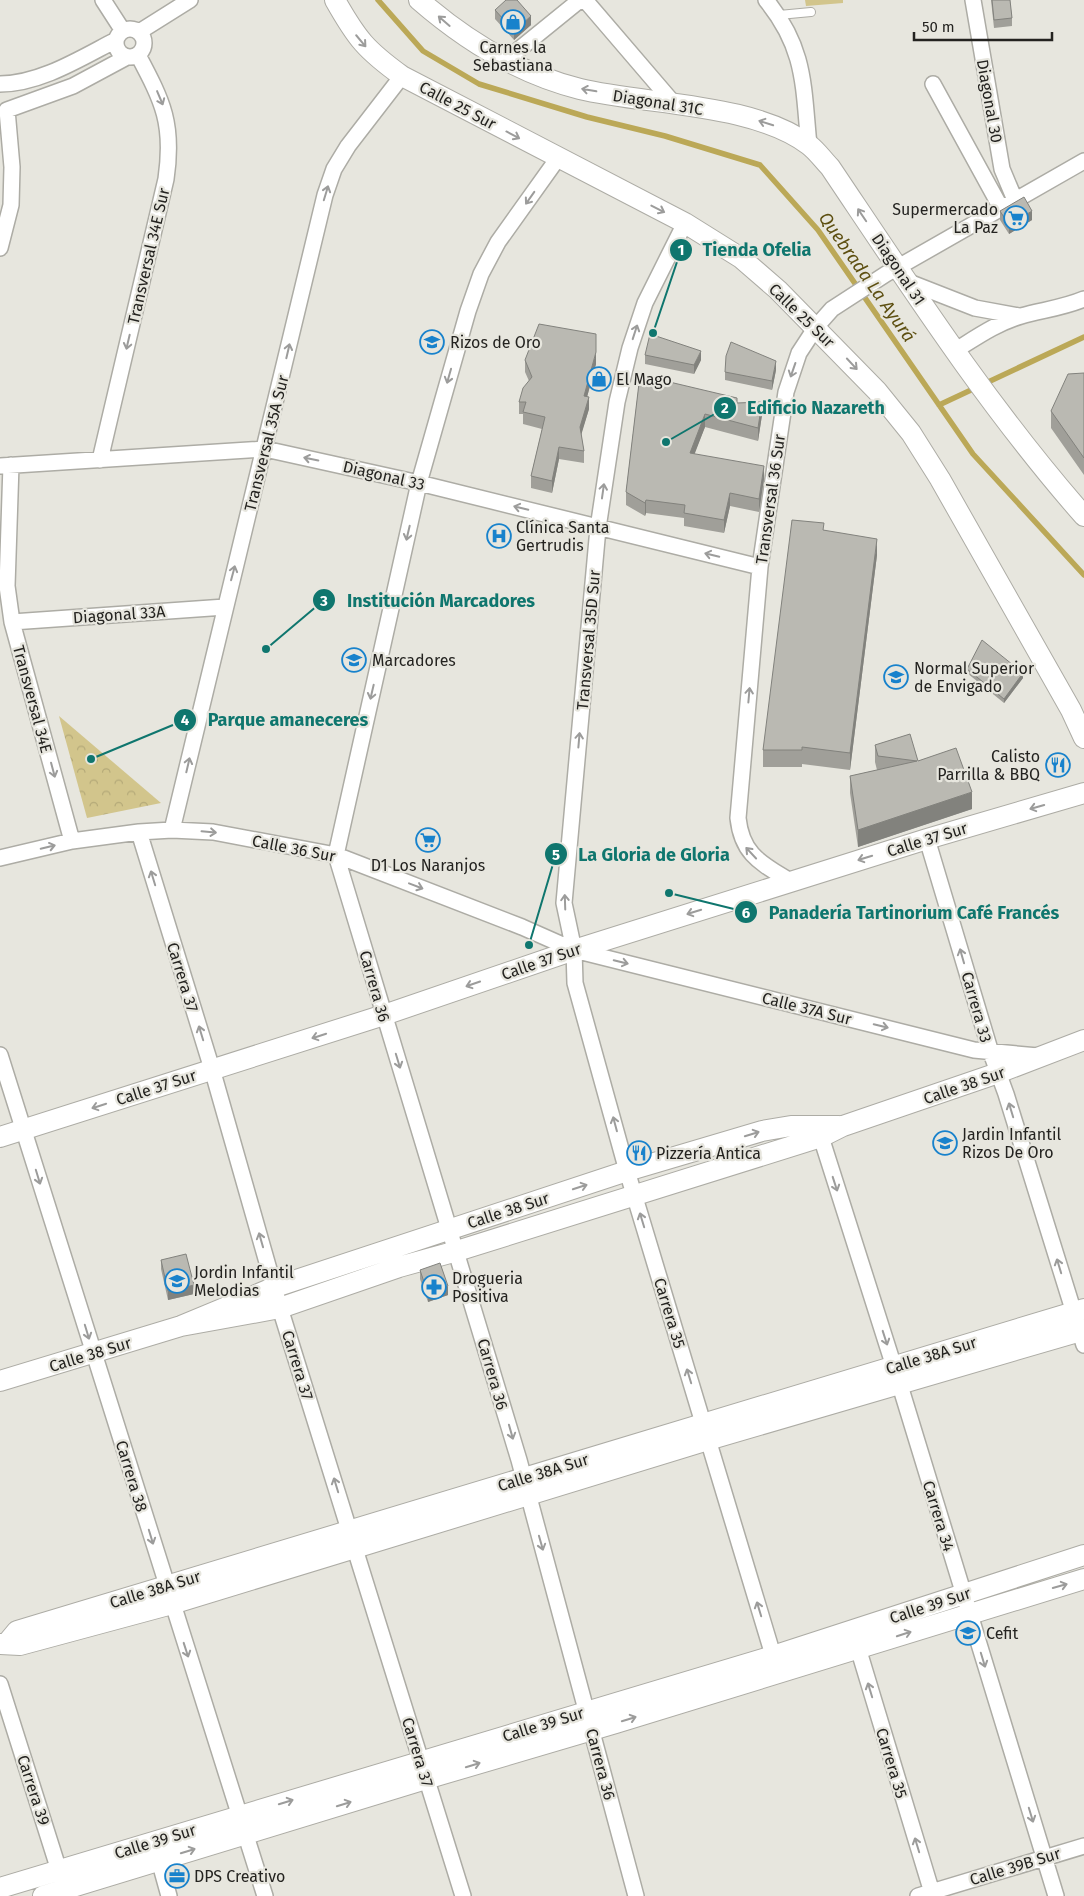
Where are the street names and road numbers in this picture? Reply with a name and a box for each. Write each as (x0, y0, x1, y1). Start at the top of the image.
street label: Diagonal 30 (973, 58, 1006, 144)
street label: Calle 25 Sur (416, 77, 500, 134)
street label: Diagonal 31C (611, 86, 704, 119)
street label: Transversal 34E Sur (124, 185, 174, 326)
street label: Diagonal 31 (868, 230, 929, 309)
street label: Calle 25 Sur (765, 279, 839, 352)
street label: Transversal 35A Sur (240, 372, 293, 513)
street label: Transversal 36 Sur (752, 432, 789, 565)
street label: Diagonal 33 (341, 457, 427, 494)
street label: Transversal 35D Sur (573, 568, 604, 711)
street label: Diagonal 33A (72, 602, 167, 627)
street label: Transversal 34E (9, 643, 56, 755)
street label: Calle 37 Sur (885, 818, 970, 861)
street label: Calle 36 Sur (251, 831, 338, 866)
street label: Calle 37 Sur (499, 939, 584, 984)
street label: Carrera 37 (163, 940, 202, 1014)
street label: Carrera 36 (355, 948, 394, 1024)
street label: Carrera 33 (957, 970, 996, 1045)
street label: Calle 37A Sur (760, 988, 854, 1029)
street label: Calle 38 Sur (921, 1062, 1008, 1108)
street label: Calle 37 Sur (114, 1065, 199, 1109)
street label: Calle 38 Sur (465, 1188, 552, 1233)
street label: Carrera 35 (650, 1276, 689, 1351)
street label: Carrera 37 (278, 1328, 317, 1402)
street label: Calle 38A Sur (883, 1332, 980, 1378)
street label: Calle 38 Sur (47, 1333, 134, 1376)
street label: Carrera 36 (473, 1336, 512, 1412)
street label: Carrera 38 (112, 1438, 151, 1514)
street label: Calle 38A Sur (495, 1449, 592, 1495)
street label: Carrera 34 (919, 1478, 958, 1554)
street label: Calle 38A Sur (107, 1566, 204, 1612)
street label: Calle 39 Sur (887, 1583, 974, 1628)
street label: Calle 39 Sur (500, 1703, 587, 1746)
street label: Carrera 37 (398, 1715, 437, 1789)
street label: Carrera 36 (582, 1726, 619, 1802)
street label: Carrera 35 (872, 1726, 911, 1801)
street label: Carrera 39 (13, 1753, 54, 1828)
street label: Calle 39 Sur (112, 1820, 199, 1863)
street label: Calle 39B Sur (967, 1843, 1064, 1889)

